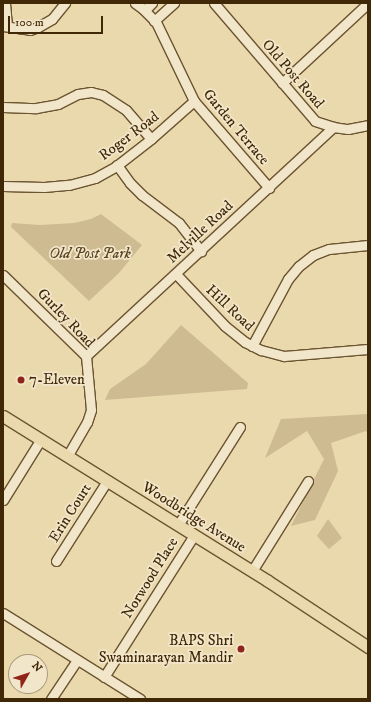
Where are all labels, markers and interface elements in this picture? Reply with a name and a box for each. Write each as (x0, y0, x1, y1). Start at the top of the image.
scale bar (10, 8, 105, 34)
text: 100 m (15, 15, 44, 30)
street label: Old Post Road (258, 36, 328, 112)
street label: Garden Terrace (199, 85, 273, 169)
street label: Roger Road (95, 108, 163, 164)
street label: Melville Road (163, 197, 237, 267)
park label: Old Post Park (49, 245, 131, 263)
street label: Hill Road (202, 281, 258, 335)
street label: Gurley Road (33, 285, 99, 351)
place label: 7-Eleven (29, 371, 85, 389)
marker: 7-Eleven (16, 375, 26, 385)
street label: Woodbridge Avenue (139, 478, 249, 556)
street label: Erin Court (45, 480, 95, 546)
street label: Norwood Place (118, 534, 182, 622)
place label: BAPS Shri Swaminarayan Mandir (99, 631, 233, 666)
marker: BAPS Shri Swaminarayan Mandir (236, 644, 246, 654)
north arrow (8, 654, 48, 694)
text: N (28, 659, 45, 675)

